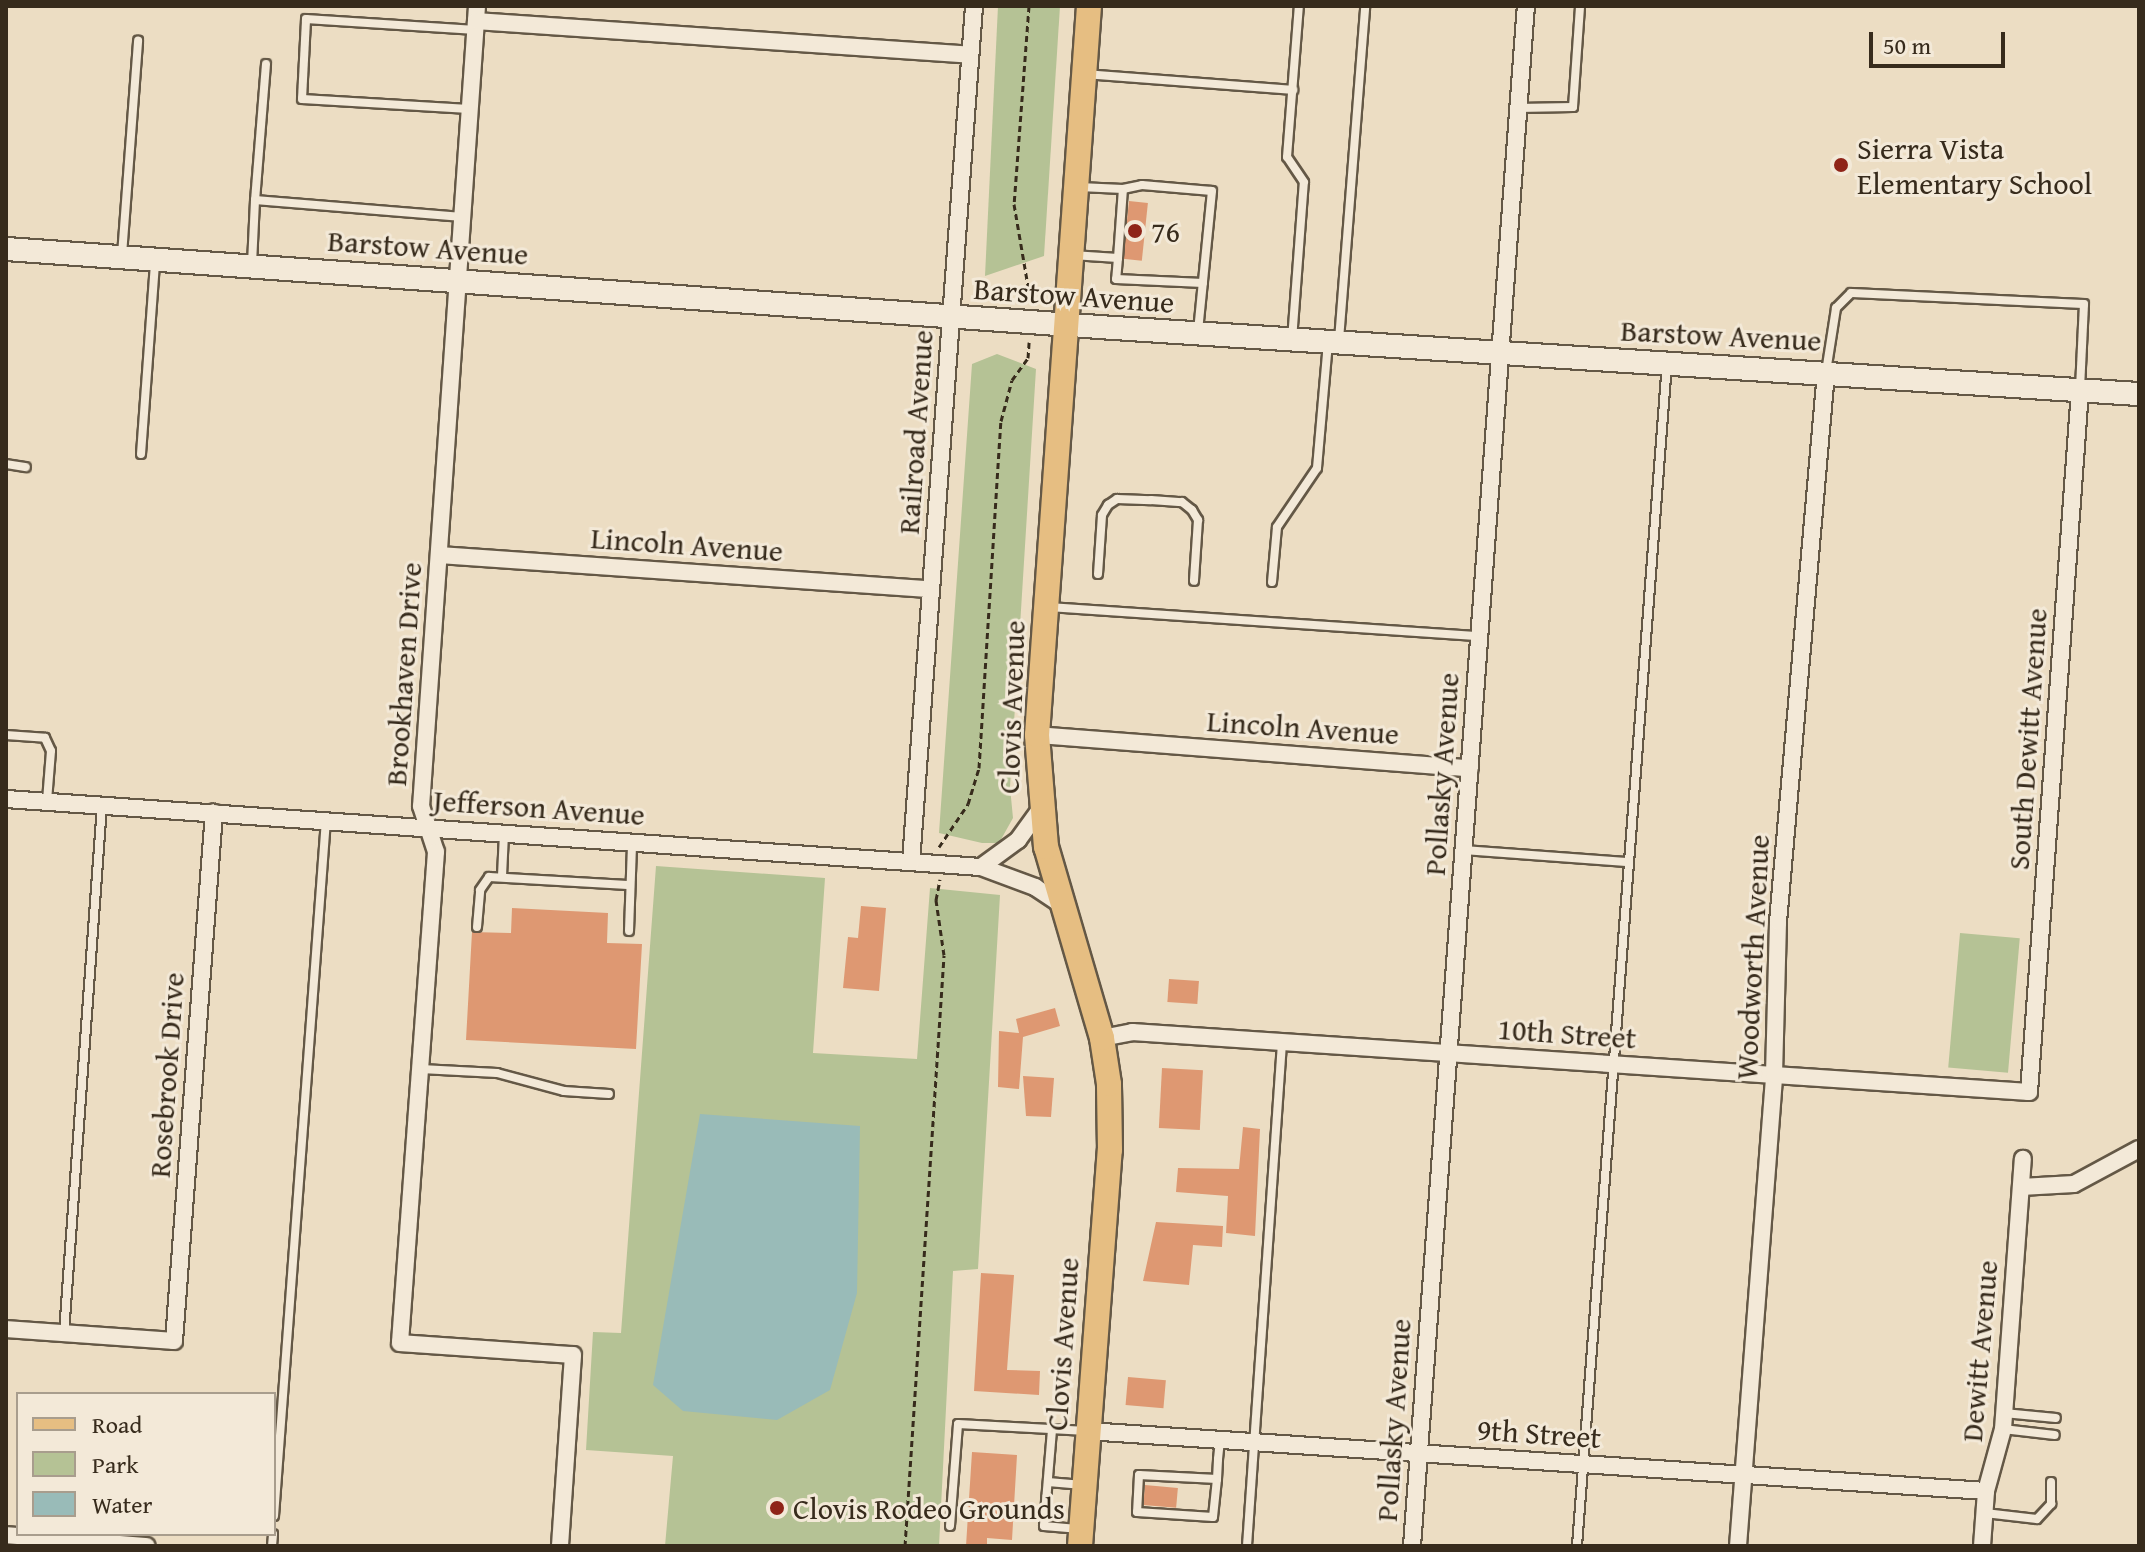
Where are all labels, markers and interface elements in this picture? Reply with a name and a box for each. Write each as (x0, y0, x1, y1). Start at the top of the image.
scale bar (1873, 16, 2009, 66)
text: 50 m (1883, 28, 1931, 63)
place label: Sierra Vista Elementary School (1857, 130, 2092, 200)
marker: Sierra Vista Elementary School (1832, 156, 1850, 174)
place label: 76 (1151, 213, 1180, 249)
street label: Barstow Avenue (326, 222, 530, 272)
marker: 76 (1126, 222, 1144, 240)
street label: Barstow Avenue (972, 270, 1176, 320)
street label: Barstow Avenue (1620, 312, 1822, 358)
street label: Railroad Avenue (890, 329, 940, 535)
street label: Lincoln Avenue (590, 519, 784, 569)
street label: Brookhaven Drive (377, 561, 429, 787)
street label: South Dewitt Avenue (2000, 607, 2054, 871)
street label: Clovis Avenue (990, 620, 1032, 794)
street label: Pollasky Avenue (1416, 671, 1466, 877)
street label: Lincoln Avenue (1206, 702, 1400, 752)
street label: Jefferson Avenue (432, 782, 646, 832)
street label: Woodworth Avenue (1728, 833, 1776, 1081)
street label: Rosebrook Drive (141, 971, 191, 1179)
street label: 10th Street (1497, 1010, 1637, 1056)
street label: Clovis Avenue (1038, 1256, 1086, 1432)
street label: Dewitt Avenue (1953, 1259, 2005, 1443)
street label: Pollasky Avenue (1368, 1317, 1418, 1523)
legend (16, 1392, 276, 1536)
text: Road (92, 1407, 142, 1442)
street label: 9th Street (1476, 1411, 1602, 1455)
text: Park (92, 1447, 138, 1482)
text: Water (92, 1487, 152, 1522)
place label: Clovis Rodeo Grounds (793, 1490, 1065, 1526)
marker: Clovis Rodeo Grounds (768, 1499, 786, 1517)

